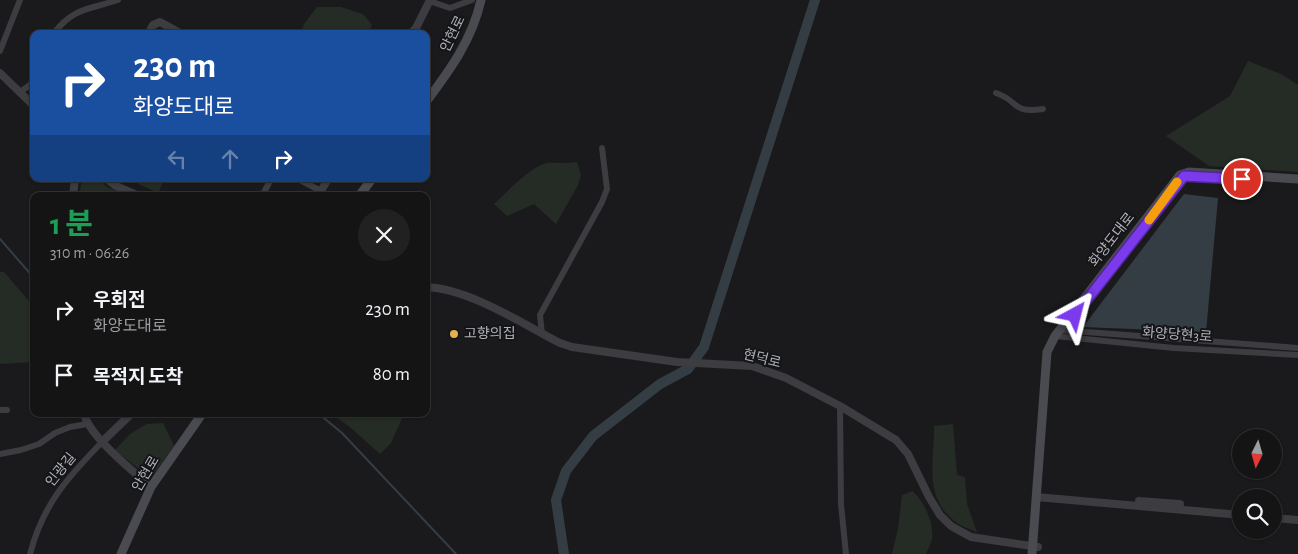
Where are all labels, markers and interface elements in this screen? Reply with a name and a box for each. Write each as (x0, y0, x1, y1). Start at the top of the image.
street label: 안현로 (436, 13, 468, 54)
text: 230 m (133, 49, 216, 84)
icon: right (50, 50, 115, 115)
text: 화양도대로 (133, 96, 234, 118)
icon: left (163, 145, 191, 173)
icon: ahead (216, 145, 244, 173)
icon: right (269, 145, 297, 173)
pin (1221, 158, 1263, 200)
icon: arrive (1228, 165, 1256, 193)
button: close (358, 209, 410, 261)
text: 1 분 (50, 210, 93, 240)
street label: 화양도대로 (1086, 210, 1137, 270)
text: 310 m · 06:26 (50, 245, 129, 261)
position arrow (1048, 288, 1100, 340)
text: 우회전 (93, 291, 145, 310)
icon: right (50, 296, 78, 324)
text: 230 m (365, 300, 410, 319)
text: 화양도대로 (93, 318, 167, 334)
street label: 화양당현3로 (1142, 324, 1213, 344)
place label: 고향의집 (464, 326, 516, 341)
marker: 고향의집 (448, 328, 460, 340)
street label: 현덕로 (742, 346, 783, 370)
icon: arrive (50, 361, 78, 389)
text: 80 m (373, 365, 410, 384)
text: 목적지 도착 (93, 368, 183, 387)
north arrow (1232, 429, 1282, 479)
map controls (1232, 429, 1282, 539)
street label: 인광길 (43, 450, 79, 489)
street label: 안현로 (128, 453, 162, 494)
button: search (1232, 489, 1282, 539)

